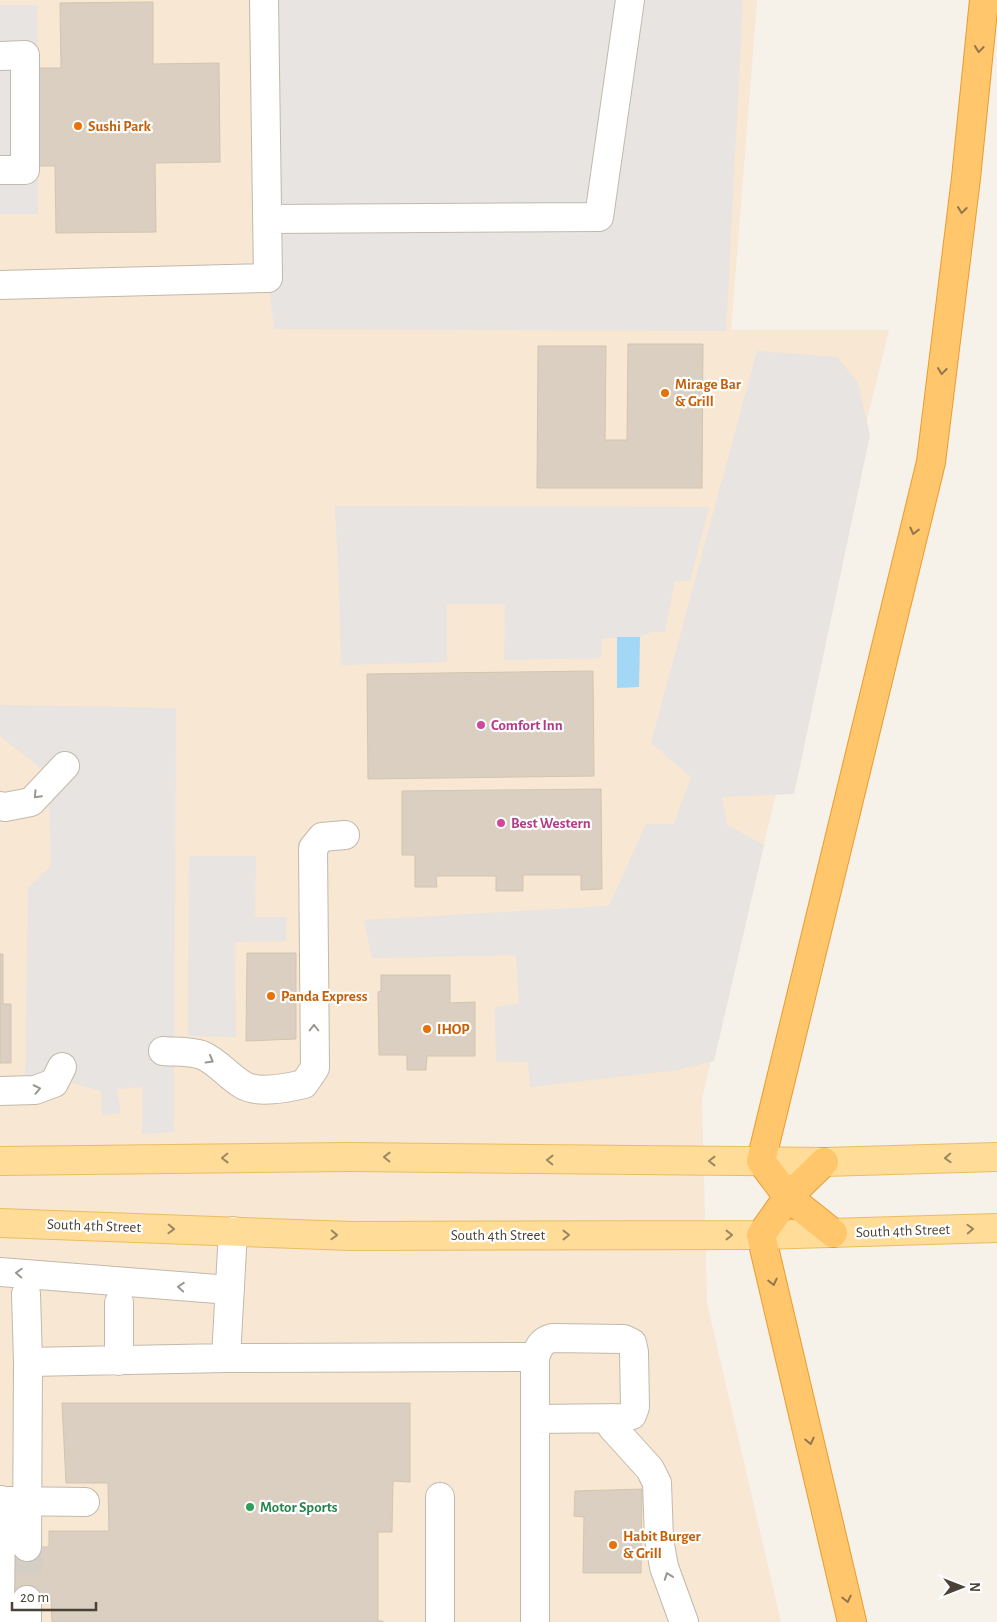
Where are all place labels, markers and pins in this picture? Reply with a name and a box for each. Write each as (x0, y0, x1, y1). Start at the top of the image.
place label: Sushi Park (88, 119, 151, 134)
marker: Sushi Park (72, 120, 84, 132)
place label: Mirage Bar & Grill (675, 377, 742, 409)
marker: Mirage Bar & Grill (659, 387, 671, 399)
place label: Comfort Inn (491, 718, 563, 733)
marker: Comfort Inn (475, 719, 487, 731)
place label: Best Western (511, 816, 591, 831)
marker: Best Western (495, 817, 507, 829)
place label: Panda Express (281, 989, 368, 1004)
marker: Panda Express (265, 990, 277, 1002)
place label: IHOP (437, 1022, 470, 1037)
marker: IHOP (421, 1023, 433, 1035)
place label: Motor Sports (260, 1500, 338, 1515)
marker: Motor Sports (244, 1501, 256, 1513)
place label: Habit Burger & Grill (623, 1529, 702, 1561)
marker: Habit Burger & Grill (607, 1539, 619, 1551)

